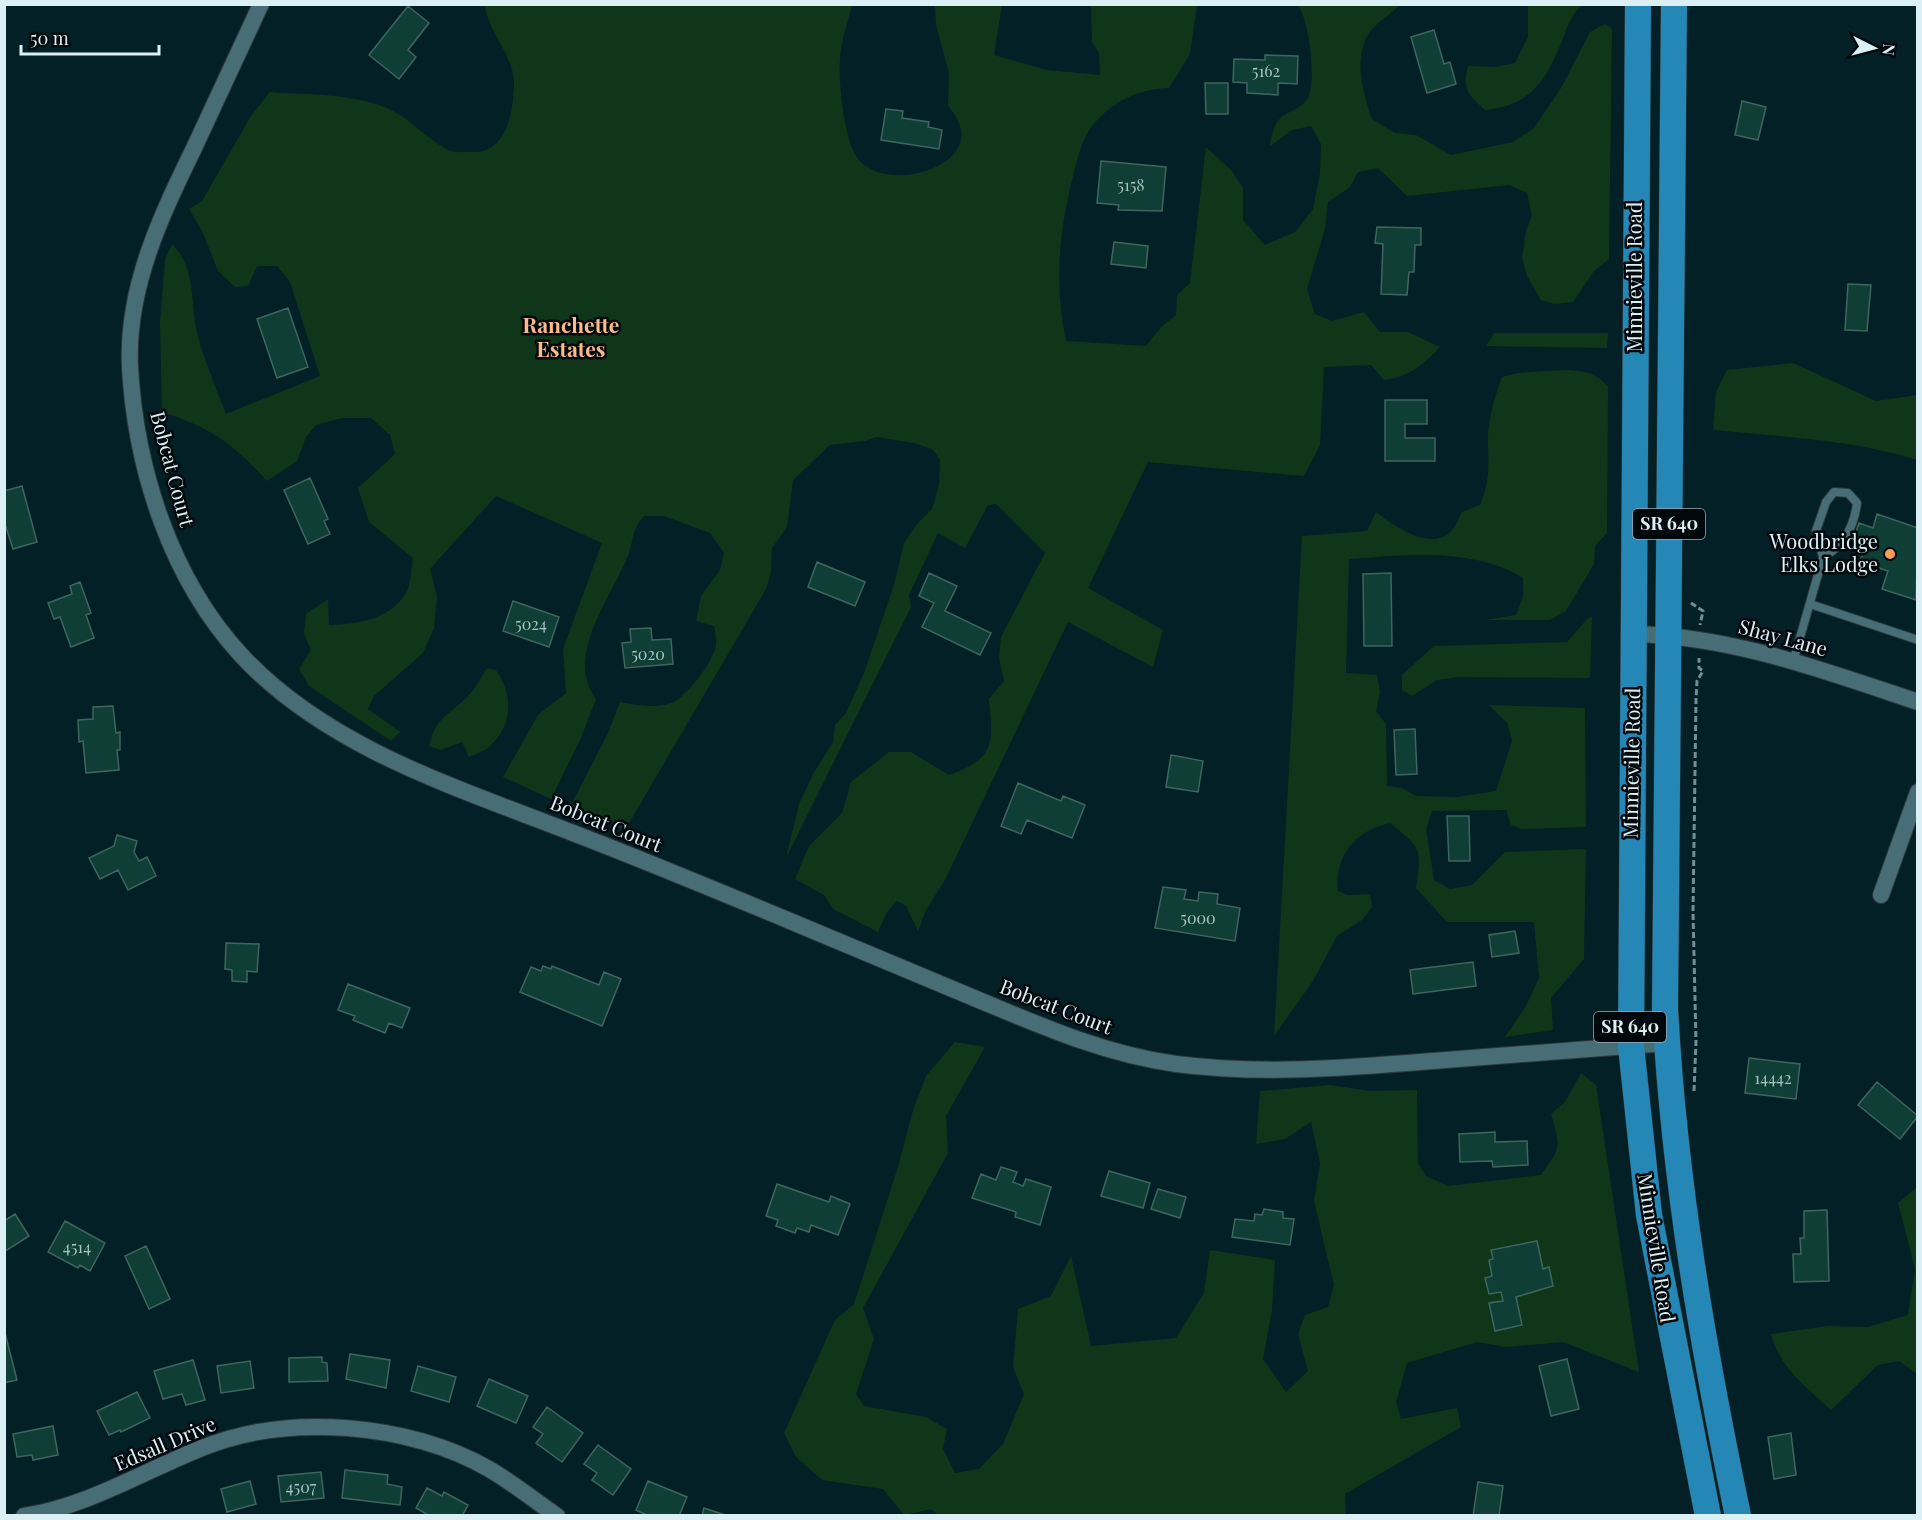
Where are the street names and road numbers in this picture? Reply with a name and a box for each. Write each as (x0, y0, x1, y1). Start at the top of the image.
street label: Minnieville Road (1620, 201, 1647, 352)
street label: Bobcat Court (145, 408, 202, 530)
road number: SR 640 (1633, 509, 1705, 539)
street label: Shay Lane (1736, 612, 1831, 661)
street label: Minnieville Road (1616, 687, 1645, 838)
street label: Bobcat Court (547, 788, 667, 858)
street label: Bobcat Court (996, 972, 1117, 1040)
road number: SR 640 (1594, 1012, 1666, 1042)
street label: Minnieville Road (1632, 1171, 1683, 1325)
street label: Edsall Drive (109, 1409, 219, 1476)

